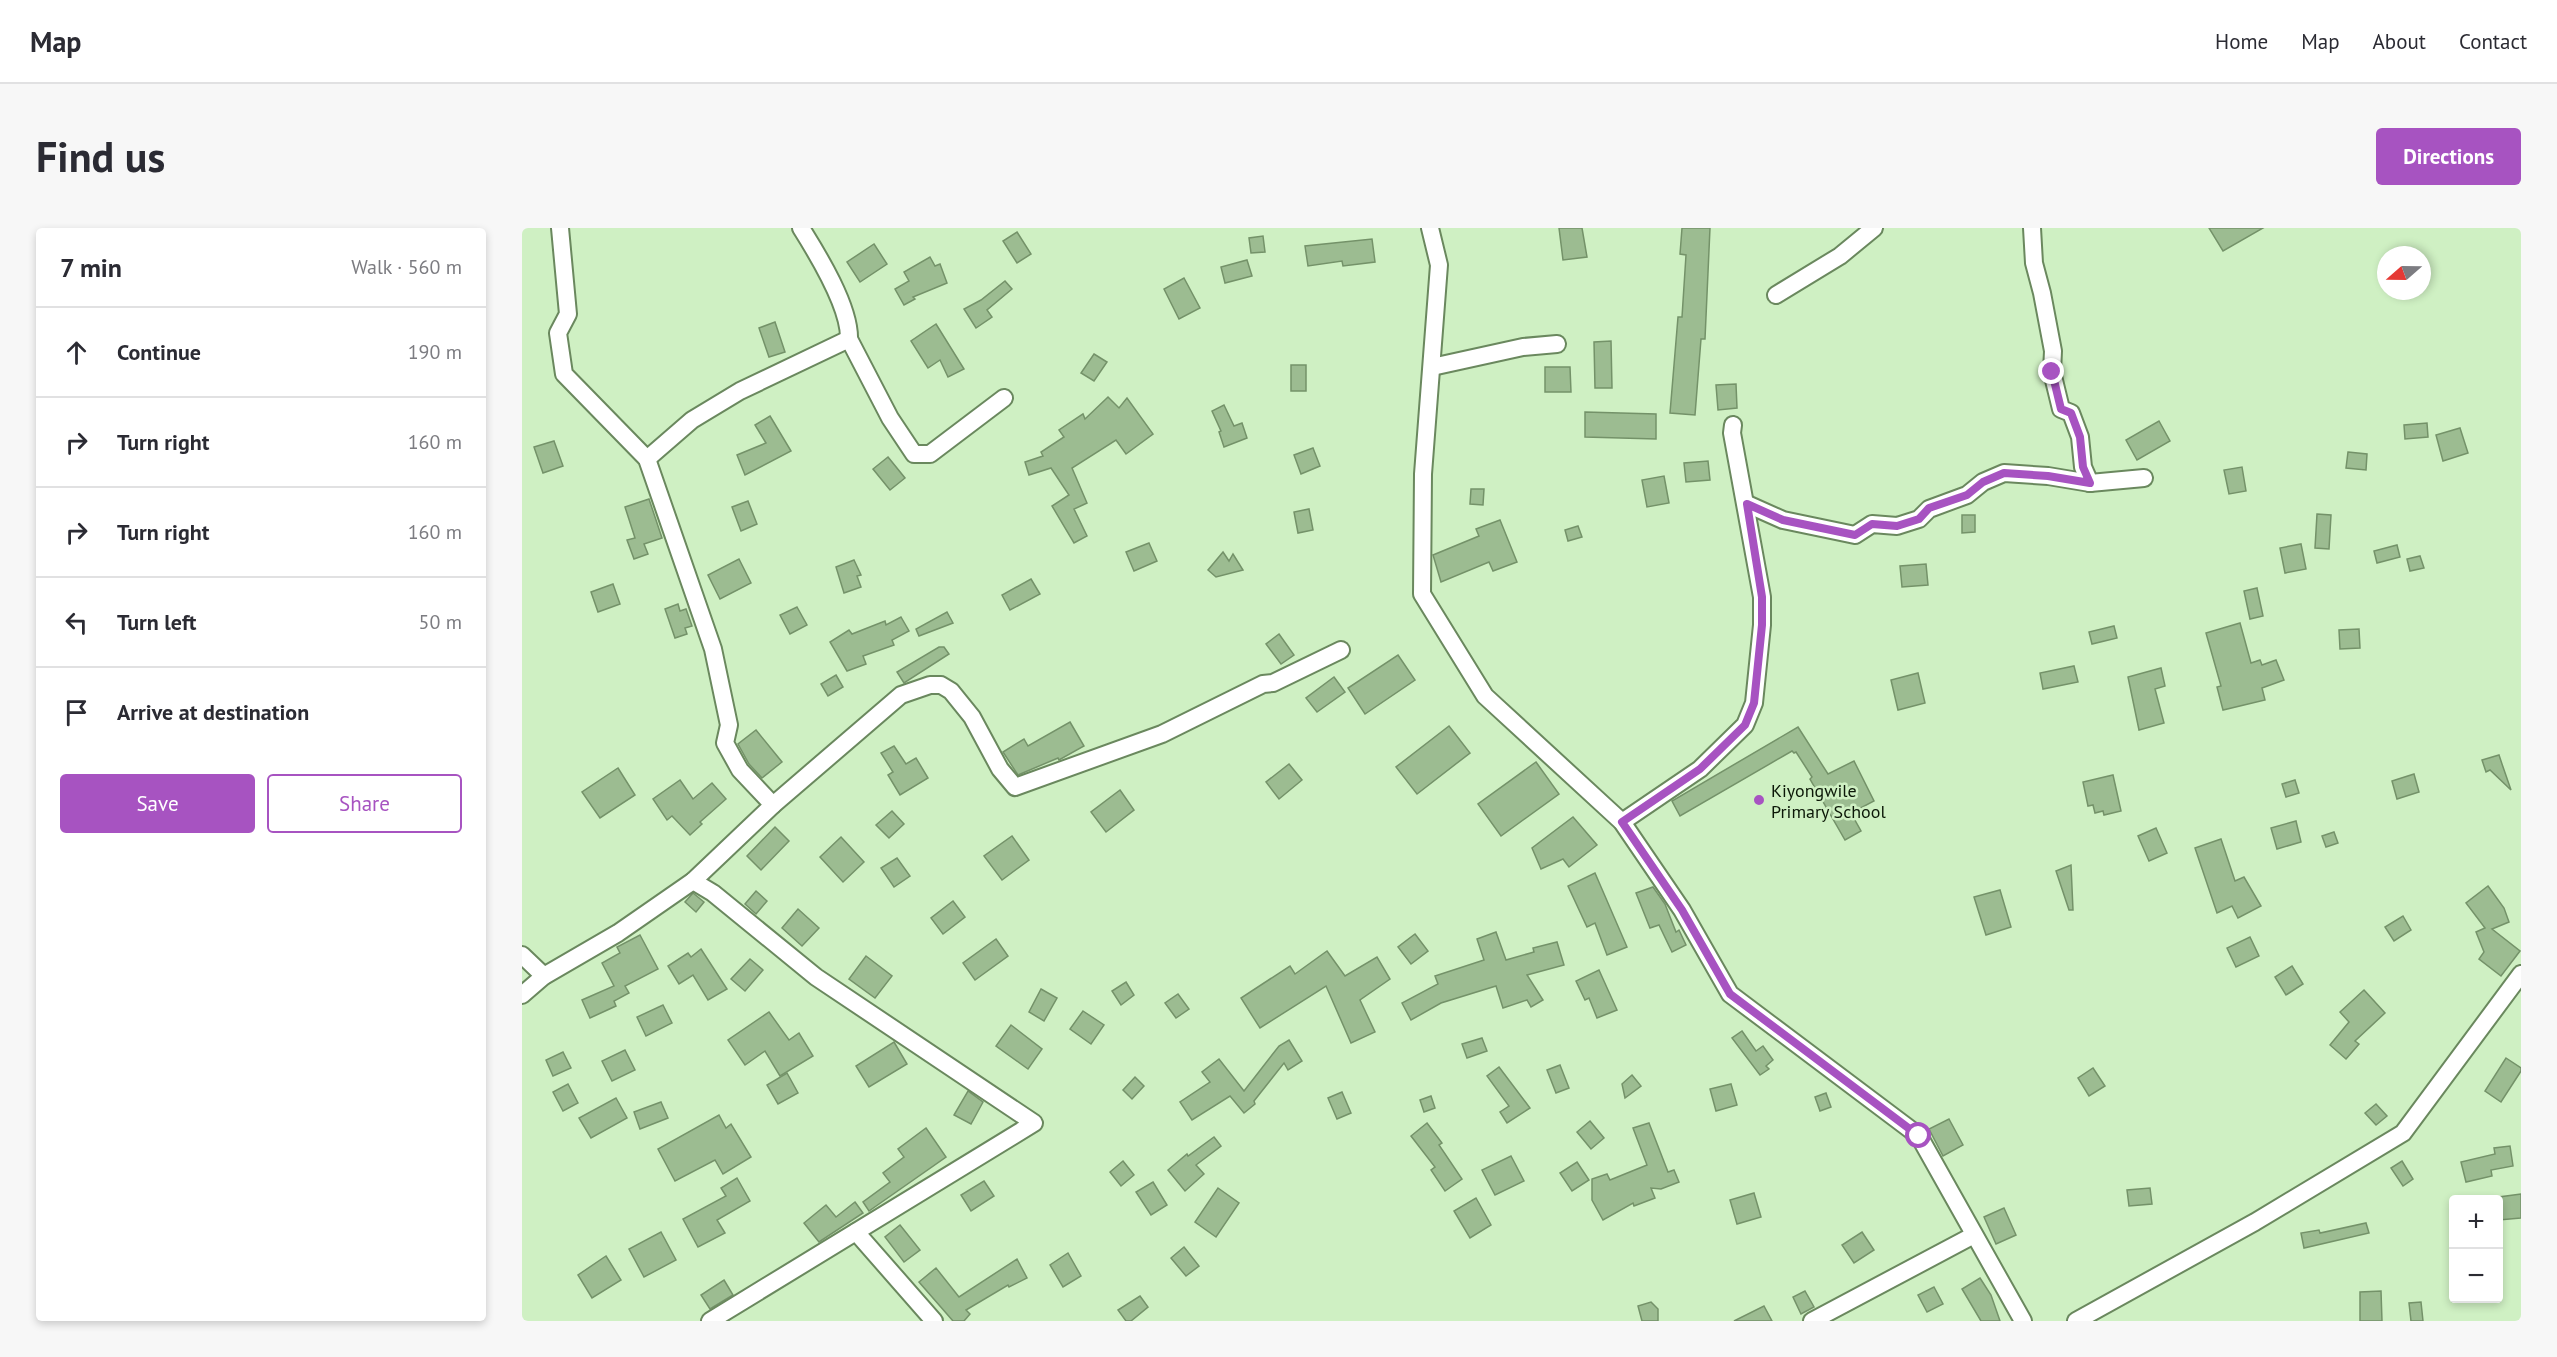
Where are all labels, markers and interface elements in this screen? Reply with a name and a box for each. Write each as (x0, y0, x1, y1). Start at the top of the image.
text: Map (30, 23, 81, 60)
text: Home (2215, 28, 2268, 55)
text: Map (2301, 28, 2340, 55)
text: About (2373, 28, 2426, 55)
text: Contact (2459, 28, 2527, 55)
button: Directions (2376, 128, 2521, 185)
text: Find us (36, 129, 165, 184)
north arrow (2377, 246, 2431, 300)
text: 7 min (60, 251, 122, 284)
text: Walk · 560 m (351, 254, 462, 280)
icon: ahead (60, 336, 93, 369)
text: Continue (117, 338, 201, 366)
text: 190 m (408, 339, 462, 365)
route end (2038, 358, 2064, 384)
icon: right (60, 426, 93, 459)
text: Turn right (117, 428, 209, 456)
text: 160 m (408, 429, 462, 455)
icon: right (60, 516, 93, 549)
text: Turn right (117, 518, 209, 546)
text: 160 m (408, 519, 462, 545)
icon: left (60, 606, 93, 639)
text: Turn left (117, 608, 197, 636)
text: 50 m (419, 609, 462, 635)
icon: arrive (60, 696, 93, 729)
text: Arrive at destination (117, 698, 309, 726)
button: Save (60, 774, 255, 833)
button: Share (267, 774, 462, 833)
place label: Kiyongwile Primary School (1771, 779, 1886, 823)
marker: Kiyongwile Primary School (1752, 793, 1766, 807)
route start (1905, 1122, 1931, 1148)
map controls (2449, 1195, 2503, 1303)
button: + (2449, 1195, 2503, 1249)
button: − (2449, 1249, 2503, 1303)

